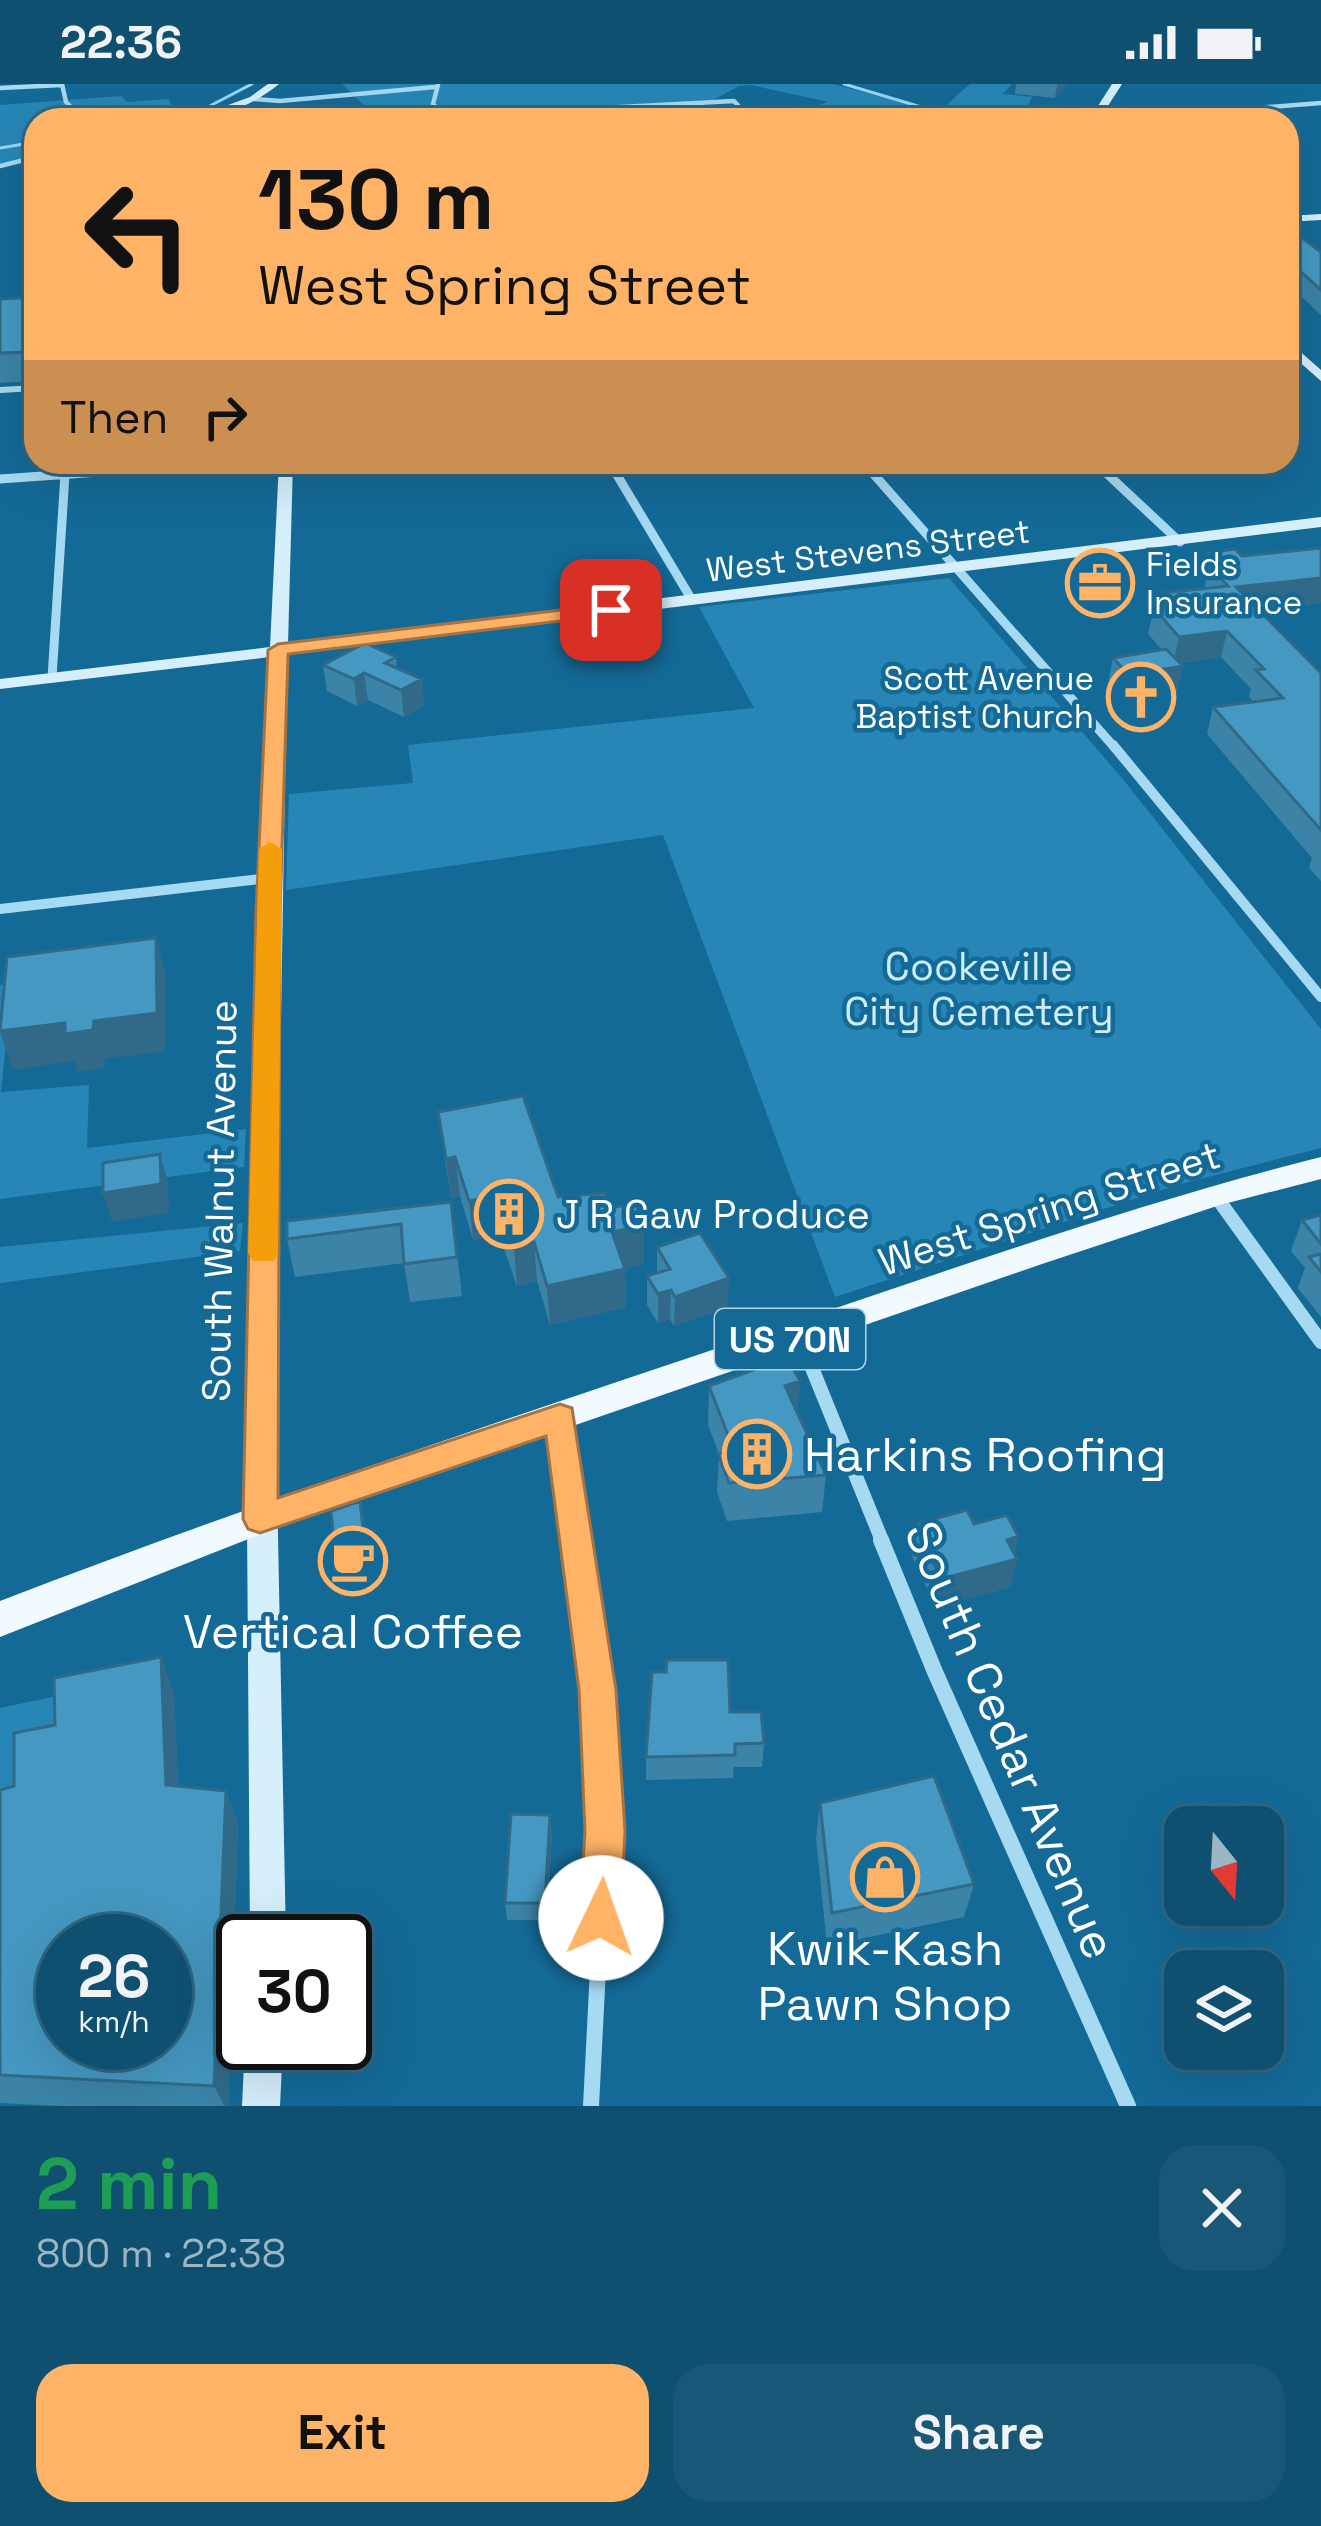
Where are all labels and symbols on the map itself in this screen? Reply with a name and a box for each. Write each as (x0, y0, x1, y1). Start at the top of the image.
street label: West Stevens Street (704, 510, 1032, 592)
place label: Fields Insurance (1146, 544, 1302, 624)
office icon: Fields Insurance (1065, 548, 1135, 618)
pin (560, 559, 662, 661)
place label: Scott Avenue Baptist Church (856, 658, 1094, 738)
church icon: Scott Avenue Baptist Church (1106, 662, 1176, 732)
park label: Cookeville City Cemetery (844, 942, 1114, 1036)
street label: South Walnut Avenue (191, 1000, 248, 1402)
street label: West Spring Street (872, 1130, 1226, 1287)
building icon: J R Gaw Produce (474, 1179, 544, 1249)
place label: J R Gaw Produce (556, 1190, 870, 1239)
road number: US 70N (715, 1309, 865, 1369)
building icon: Harkins Roofing (722, 1419, 792, 1489)
place label: Harkins Roofing (804, 1424, 1167, 1485)
street label: South Cedar Avenue (891, 1512, 1130, 1968)
cafe icon: Vertical Coffee (318, 1526, 388, 1596)
place label: Vertical Coffee (183, 1601, 523, 1662)
north arrow (1164, 1806, 1284, 1926)
shop icon: Kwik-Kash Pawn Shop (850, 1842, 920, 1912)
position arrow (538, 1855, 664, 1981)
speed limit sign: 30 (216, 1914, 372, 2070)
place label: Kwik-Kash Pawn Shop (757, 1918, 1013, 2034)

